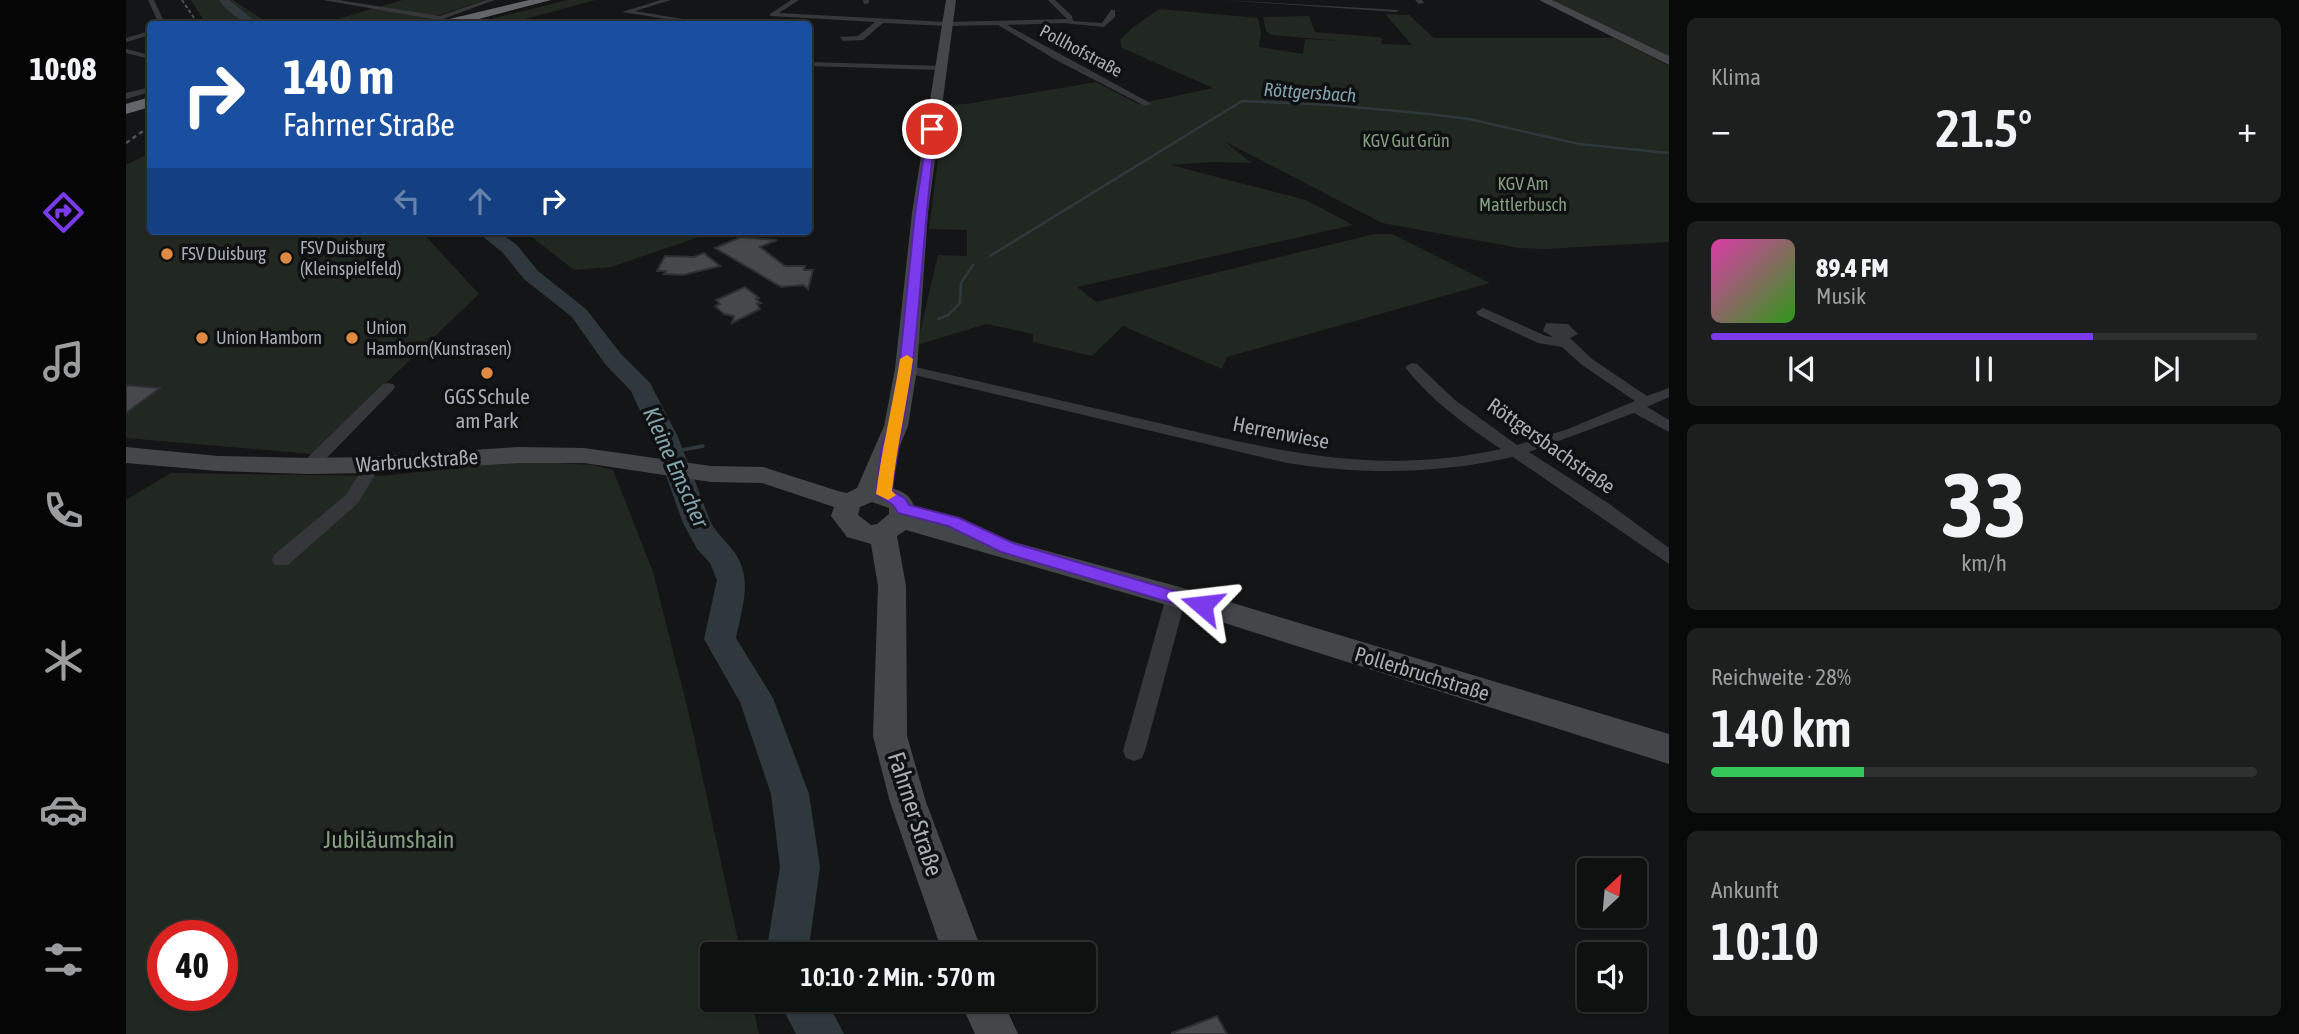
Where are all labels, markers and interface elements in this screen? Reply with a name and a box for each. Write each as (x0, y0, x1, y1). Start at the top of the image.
street label: Pollhofstraße (1036, 20, 1126, 81)
text: 140 m (283, 48, 394, 104)
icon: right (168, 49, 259, 140)
text: 10:08 (29, 50, 97, 87)
text: Klima (1711, 64, 1761, 90)
water label: Röttgersbach (1263, 78, 1357, 106)
text: 21.5° (1936, 98, 2032, 158)
pin (902, 99, 962, 159)
text: Fahrner Straße (283, 106, 455, 143)
text: − (1711, 107, 1731, 150)
text: + (2237, 107, 2257, 150)
icon: arrive (913, 110, 951, 148)
park label: KGV Gut Grün (1362, 130, 1450, 151)
park label: KGV Am Mattlerbusch (1479, 173, 1567, 215)
icon: left (388, 182, 426, 220)
icon: ahead (461, 182, 499, 220)
icon: right (534, 182, 572, 220)
icon: directions (39, 188, 88, 237)
place label: FSV Duisburg (Kleinspielfeld) (300, 237, 401, 279)
place label: FSV Duisburg (181, 243, 266, 264)
marker: FSV Duisburg (159, 246, 175, 262)
marker: FSV Duisburg (Kleinspielfeld) (278, 250, 294, 266)
text: 89.4 FM (1816, 253, 1889, 283)
text: Musik (1816, 283, 1866, 309)
place label: Union Hamborn(Kunstrasen) (366, 317, 512, 359)
place label: Union Hamborn (216, 327, 322, 348)
marker: Union Hamborn (194, 330, 210, 346)
marker: Union Hamborn(Kunstrasen) (344, 330, 360, 346)
icon: music (39, 337, 88, 386)
icon: previous (1783, 350, 1821, 388)
icon: pause (1965, 350, 2003, 388)
icon: next (2147, 350, 2185, 388)
marker: GGS Schule am Park (479, 365, 495, 381)
place label: GGS Schule am Park (444, 384, 530, 432)
street label: Röttgersbachstraße (1483, 392, 1620, 498)
water label: Kleine Emscher (638, 403, 715, 532)
street label: Herrenwiese (1231, 411, 1331, 453)
street label: Warbruckstraße (355, 444, 479, 476)
text: 33 (1941, 452, 2027, 556)
icon: phone (39, 486, 88, 535)
text: km/h (1961, 550, 2007, 576)
position arrow (1165, 568, 1239, 642)
icon: climate (39, 636, 88, 685)
street label: Pollerbruchstraße (1352, 641, 1492, 705)
text: Reichweite · 28% (1711, 664, 1851, 690)
text: 140 km (1711, 698, 1852, 758)
street label: Fahrner Straße (883, 748, 948, 879)
icon: car (39, 785, 88, 834)
park label: Jubiläumshain (324, 826, 455, 853)
north arrow (1577, 858, 1647, 928)
map controls (1577, 858, 1647, 1012)
text: Ankunft (1711, 877, 1779, 903)
text: 10:10 (1711, 911, 1819, 971)
speed limit sign: 40 (147, 920, 238, 1011)
icon: filters (39, 935, 88, 984)
button: sound (1577, 942, 1647, 1012)
text: 10:10 · 2 Min. · 570 m (801, 962, 995, 992)

